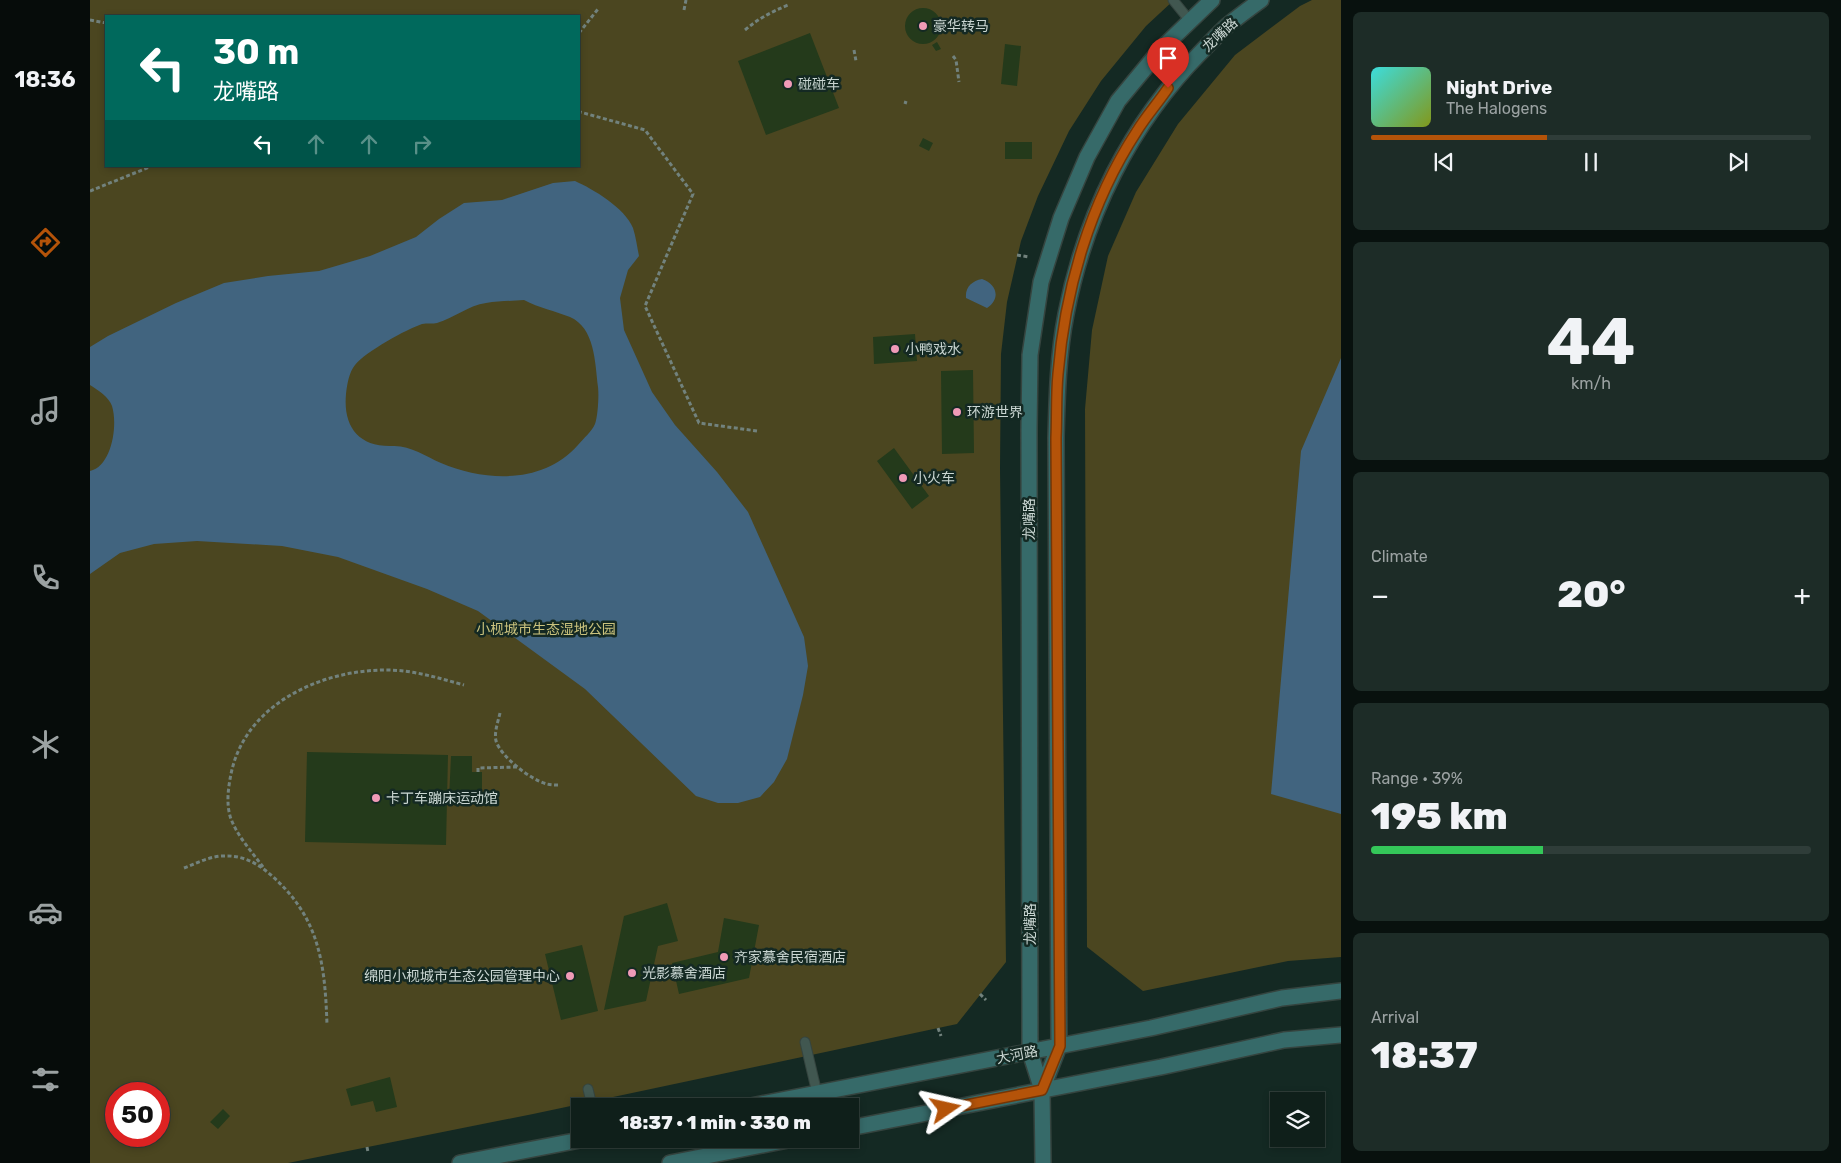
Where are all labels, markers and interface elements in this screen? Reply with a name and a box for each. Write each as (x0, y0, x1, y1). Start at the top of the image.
street label: 龙嘴路 (1199, 14, 1241, 56)
place label: 豪华转马 (933, 18, 989, 35)
marker: 豪华转马 (917, 20, 929, 32)
text: 30 m (213, 31, 299, 73)
icon: left (130, 35, 195, 100)
pin (1147, 37, 1189, 88)
icon: arrive (1154, 44, 1182, 72)
text: 18:36 (14, 66, 76, 93)
place label: 碰碰车 (798, 76, 840, 93)
text: Night Drive (1446, 76, 1552, 99)
text: 龙嘴路 (213, 78, 279, 105)
marker: 碰碰车 (782, 78, 794, 90)
text: The Halogens (1446, 99, 1547, 118)
icon: left (249, 130, 277, 158)
icon: ahead (302, 130, 330, 158)
icon: ahead (355, 130, 383, 158)
icon: right (408, 130, 436, 158)
icon: previous (1430, 148, 1458, 176)
icon: pause (1577, 148, 1605, 176)
icon: next (1724, 148, 1752, 176)
icon: directions (28, 225, 63, 260)
text: 44 (1547, 303, 1635, 380)
place label: 小鸭戏水 (905, 341, 961, 358)
marker: 小鸭戏水 (889, 343, 901, 355)
text: km/h (1571, 374, 1611, 393)
icon: music (28, 393, 63, 428)
place label: 环游世界 (967, 404, 1023, 421)
marker: 环游世界 (951, 406, 963, 418)
place label: 小火车 (913, 470, 955, 487)
marker: 小火车 (897, 472, 909, 484)
street label: 龙嘴路 (1021, 498, 1038, 540)
text: Climate (1371, 547, 1428, 566)
icon: phone (28, 560, 63, 595)
text: 20° (1557, 571, 1626, 617)
text: − (1371, 579, 1389, 612)
text: + (1794, 579, 1811, 612)
park label: 小枧城市生态湿地公园 (476, 621, 616, 638)
icon: climate (28, 727, 63, 762)
text: Range · 39% (1371, 769, 1463, 788)
place label: 卡丁车蹦床运动馆 (386, 790, 498, 807)
marker: 卡丁车蹦床运动馆 (370, 792, 382, 804)
text: 195 km (1371, 793, 1508, 839)
icon: car (28, 895, 63, 930)
street label: 龙嘴路 (1022, 903, 1039, 945)
place label: 齐家慕舍民宿酒店 (734, 949, 846, 966)
marker: 齐家慕舍民宿酒店 (718, 951, 730, 963)
place label: 光影慕舍酒店 (642, 965, 726, 982)
marker: 光影慕舍酒店 (626, 967, 638, 979)
place label: 绵阳小枧城市生态公园管理中心 (364, 968, 560, 985)
marker: 绵阳小枧城市生态公园管理中心 (564, 970, 576, 982)
text: Arrival (1371, 1008, 1419, 1027)
text: 18:37 (1371, 1032, 1478, 1078)
street label: 大河路 (995, 1043, 1039, 1067)
icon: filters (28, 1062, 63, 1097)
speed limit sign: 50 (105, 1082, 170, 1147)
position arrow (919, 1082, 971, 1134)
map controls (1270, 1092, 1325, 1147)
button: layers (1270, 1092, 1325, 1147)
text: 18:37 · 1 min · 330 m (619, 1111, 811, 1134)

